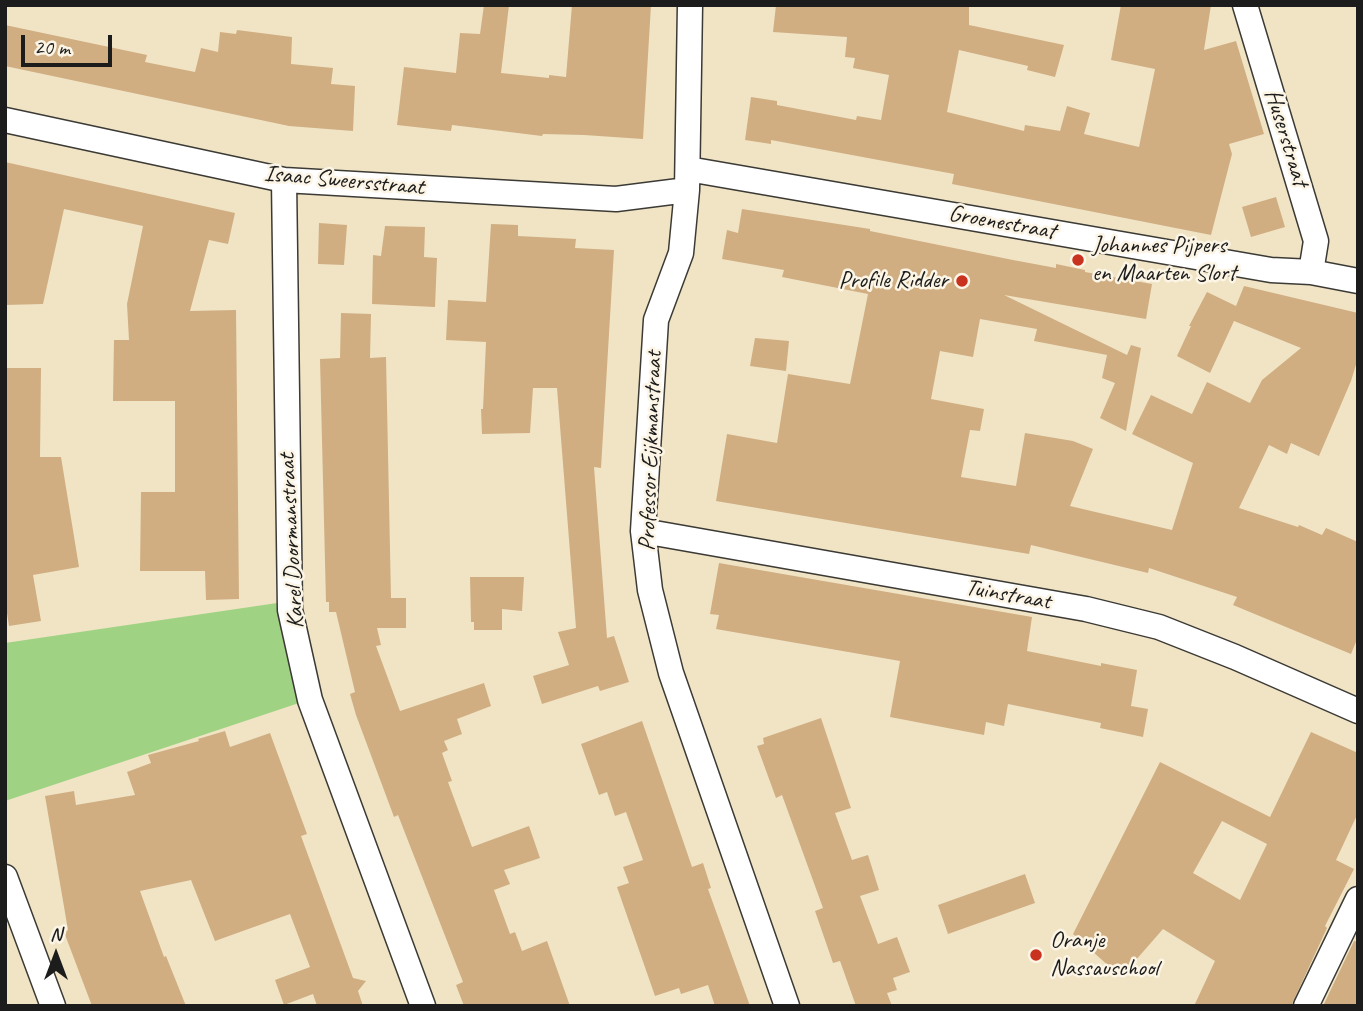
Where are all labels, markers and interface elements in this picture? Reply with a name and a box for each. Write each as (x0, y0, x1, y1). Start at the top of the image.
scale bar (24, 21, 116, 65)
text: 20 m (34, 34, 70, 60)
street label: Huserstraat (1258, 86, 1314, 190)
street label: Isaac Sweersstraat (263, 160, 425, 202)
street label: Groenestraat (946, 199, 1058, 247)
place label: Johannes Pijpers en Maarten Slort (1092, 232, 1236, 288)
marker: Johannes Pijpers en Maarten Slort (1070, 252, 1086, 268)
place label: Profile Ridder (838, 267, 948, 295)
marker: Profile Ridder (954, 273, 970, 289)
street label: Professor Eijkmanstraat (633, 351, 669, 551)
street label: Karel Doormanstraat (273, 453, 311, 629)
street label: Tuinstraat (963, 573, 1053, 617)
north arrow (21, 920, 91, 990)
text: N (50, 922, 62, 946)
place label: Oranje Nassauschool (1050, 927, 1158, 983)
marker: Oranje Nassauschool (1028, 947, 1044, 963)

